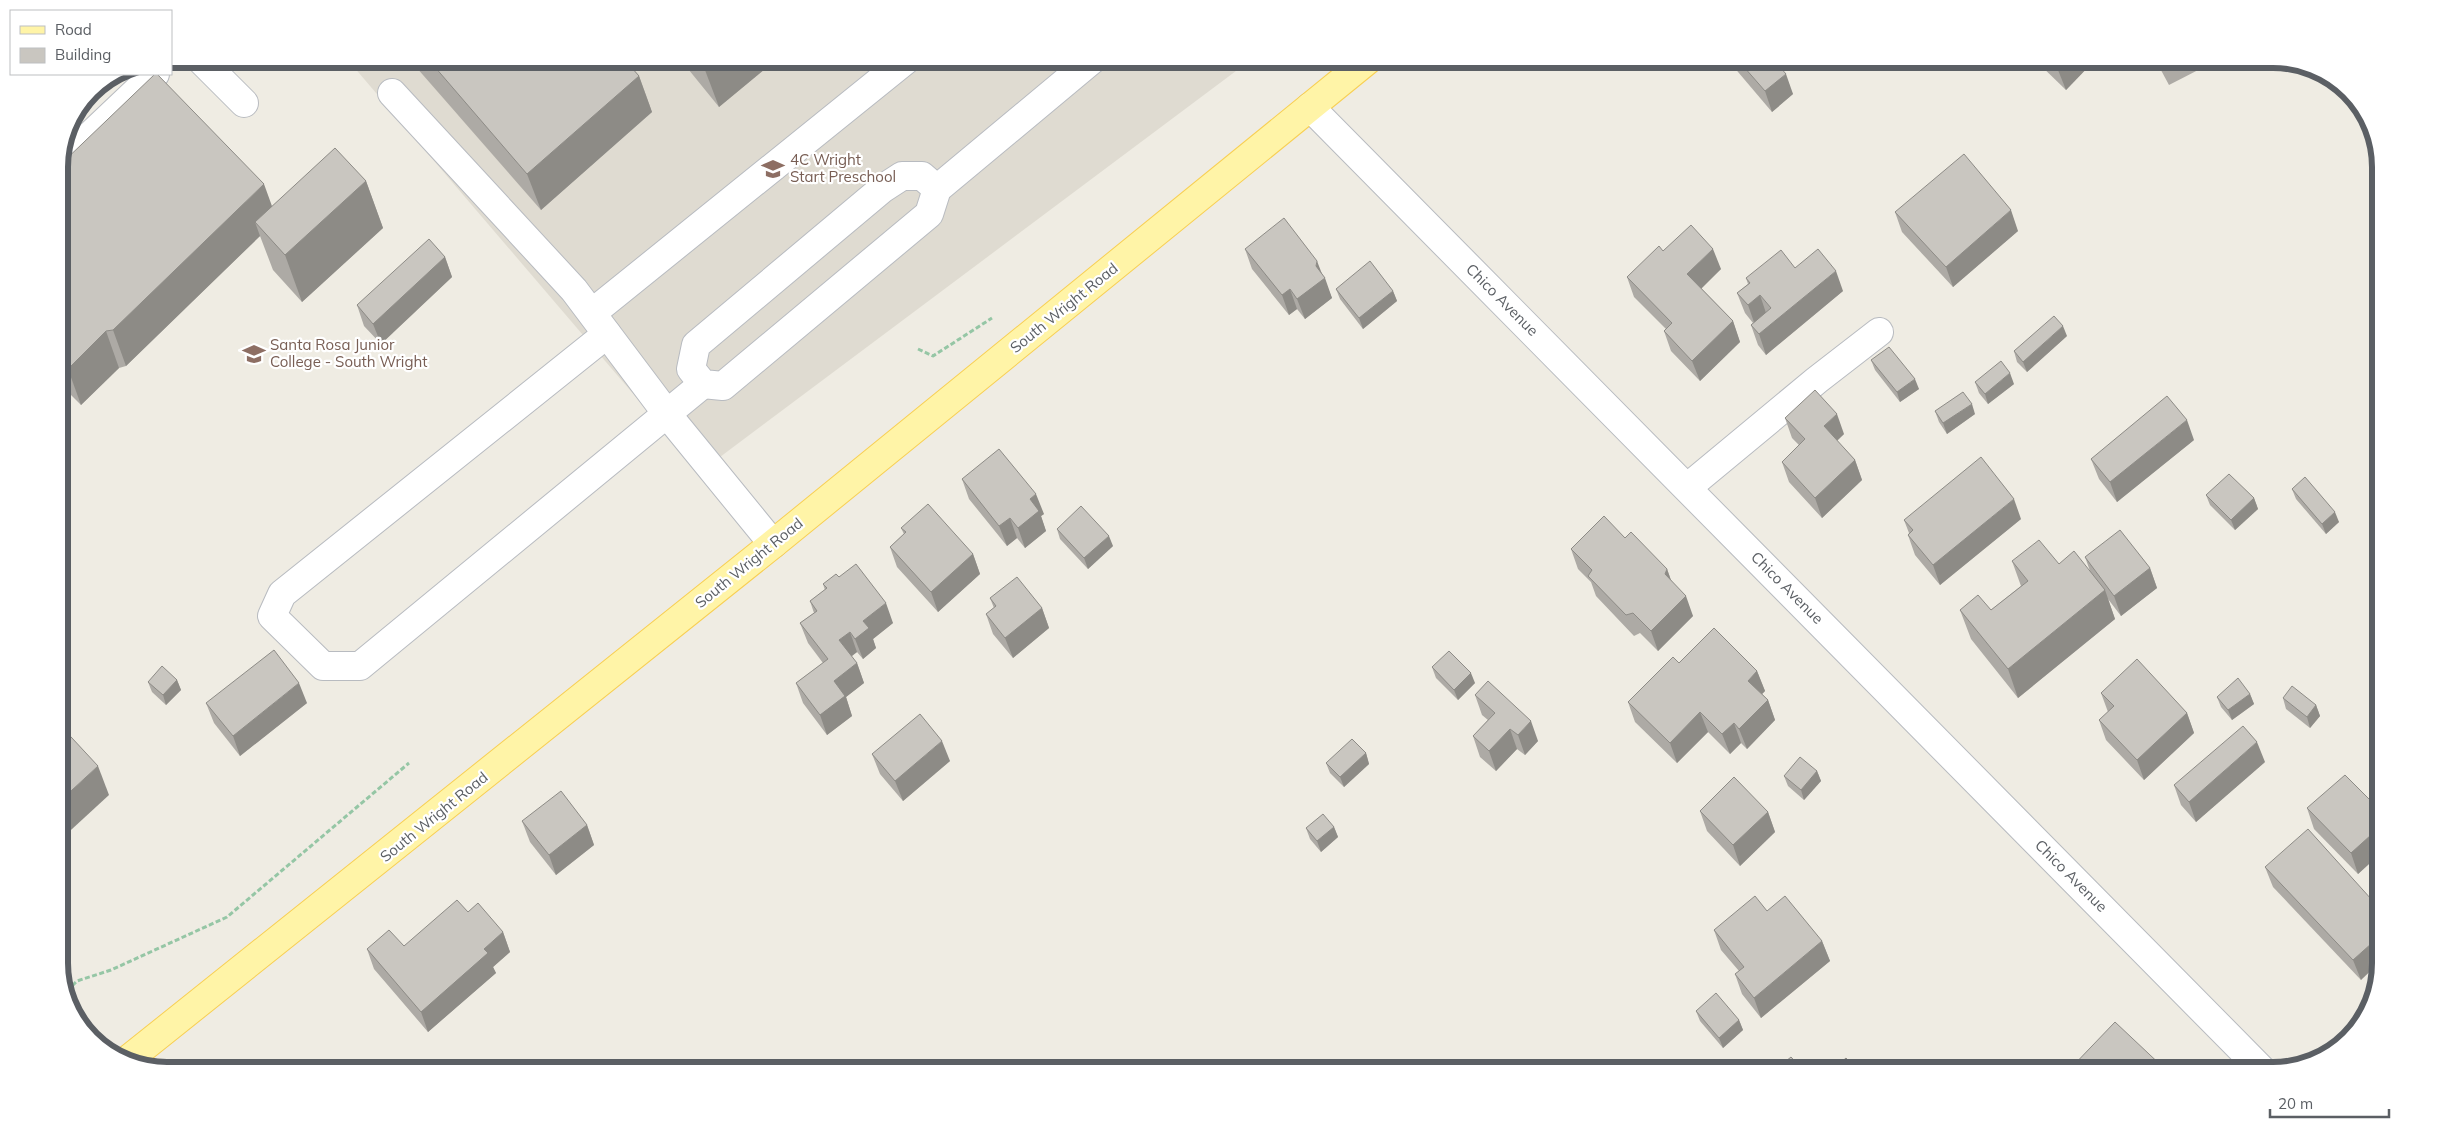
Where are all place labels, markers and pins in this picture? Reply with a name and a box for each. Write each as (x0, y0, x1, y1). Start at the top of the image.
place label: 4C Wright Start Preschool (790, 150, 896, 186)
school or university icon: 4C Wright Start Preschool (760, 156, 786, 182)
place label: Santa Rosa Junior College - South Wright (270, 335, 428, 371)
school or university icon: Santa Rosa Junior College - South Wright (241, 341, 267, 367)

